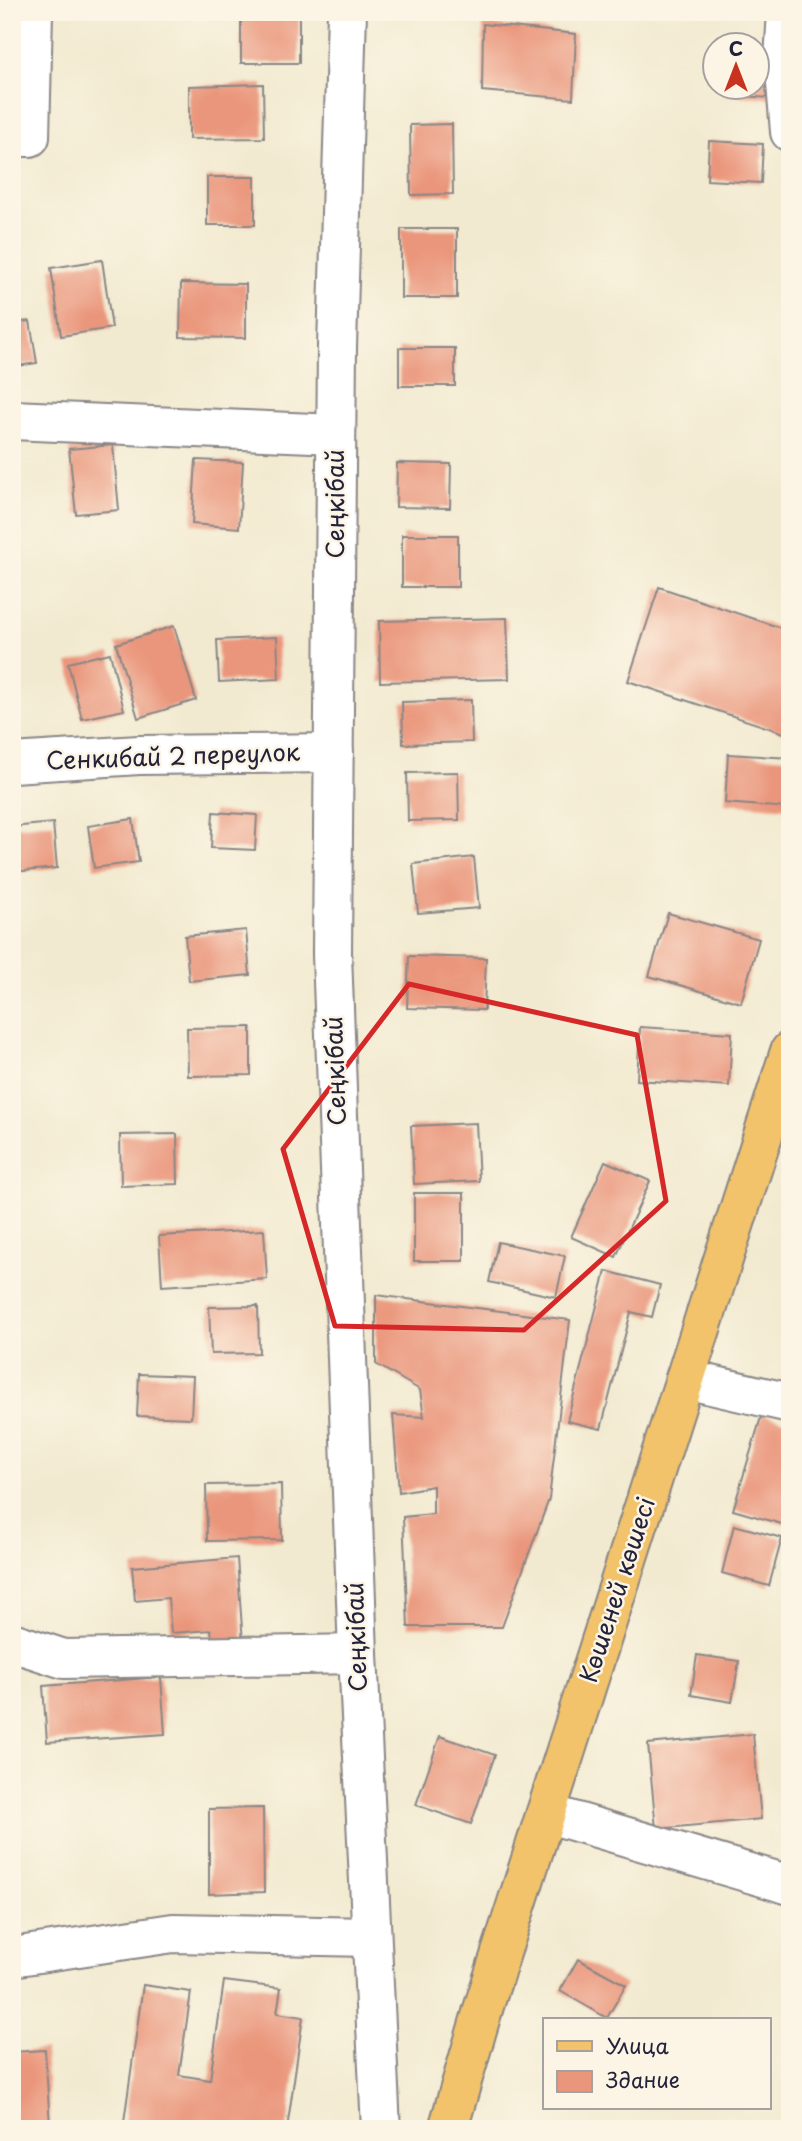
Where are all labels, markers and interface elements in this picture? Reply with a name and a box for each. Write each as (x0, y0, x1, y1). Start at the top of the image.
north arrow (700, 32, 770, 102)
text: С (729, 34, 743, 62)
street label: Сеңкібай (316, 449, 352, 559)
street label: Сенкибай 2 переулок (45, 733, 301, 777)
street label: Сеңкібай (314, 1016, 354, 1126)
street label: Көшеней көшесі (569, 1492, 663, 1687)
street label: Сеңкібай (335, 1582, 375, 1692)
legend (543, 2018, 770, 2110)
text: Улица (606, 2029, 669, 2061)
text: Здание (606, 2063, 680, 2095)

